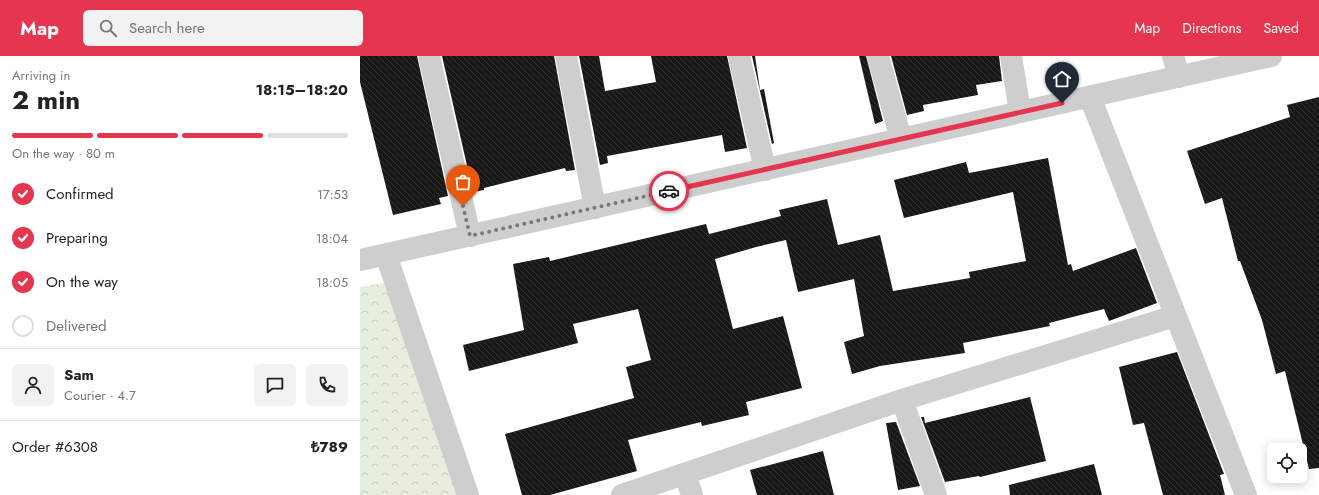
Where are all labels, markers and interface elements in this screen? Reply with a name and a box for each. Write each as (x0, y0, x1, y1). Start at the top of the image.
search box (83, 10, 363, 46)
text: Map (20, 15, 59, 42)
icon: search (97, 17, 119, 39)
text: Search here (129, 17, 205, 39)
text: Map (1134, 18, 1160, 38)
text: Directions (1182, 18, 1242, 38)
text: Saved (1264, 18, 1299, 38)
pin (1045, 62, 1079, 103)
text: Arriving in (12, 66, 70, 85)
icon: home (1051, 68, 1073, 90)
text: 18:15–18:20 (255, 79, 348, 101)
text: 2 min (12, 81, 80, 119)
text: On the way · 80 m (12, 144, 115, 163)
pin (446, 165, 480, 206)
icon: bag (452, 171, 474, 193)
courier (649, 171, 689, 211)
icon: car (658, 180, 680, 202)
icon: check (12, 183, 34, 205)
text: Confirmed (46, 183, 114, 205)
text: 17:53 (317, 185, 348, 204)
icon: check (12, 227, 34, 249)
text: Preparing (46, 227, 108, 249)
text: 18:04 (316, 229, 348, 248)
icon: check (12, 271, 34, 293)
text: On the way (46, 271, 118, 293)
text: 18:05 (316, 273, 348, 292)
text: Delivered (46, 315, 107, 337)
button: person (12, 364, 54, 406)
text: Sam (64, 364, 94, 386)
button: chat (254, 364, 296, 406)
button: phone (306, 364, 348, 406)
text: Courier · 4.7 (64, 386, 136, 405)
text: Order #6308 (12, 436, 98, 458)
text: ₺789 (311, 436, 348, 458)
map controls (1267, 443, 1307, 483)
button: locate (1267, 443, 1307, 483)

